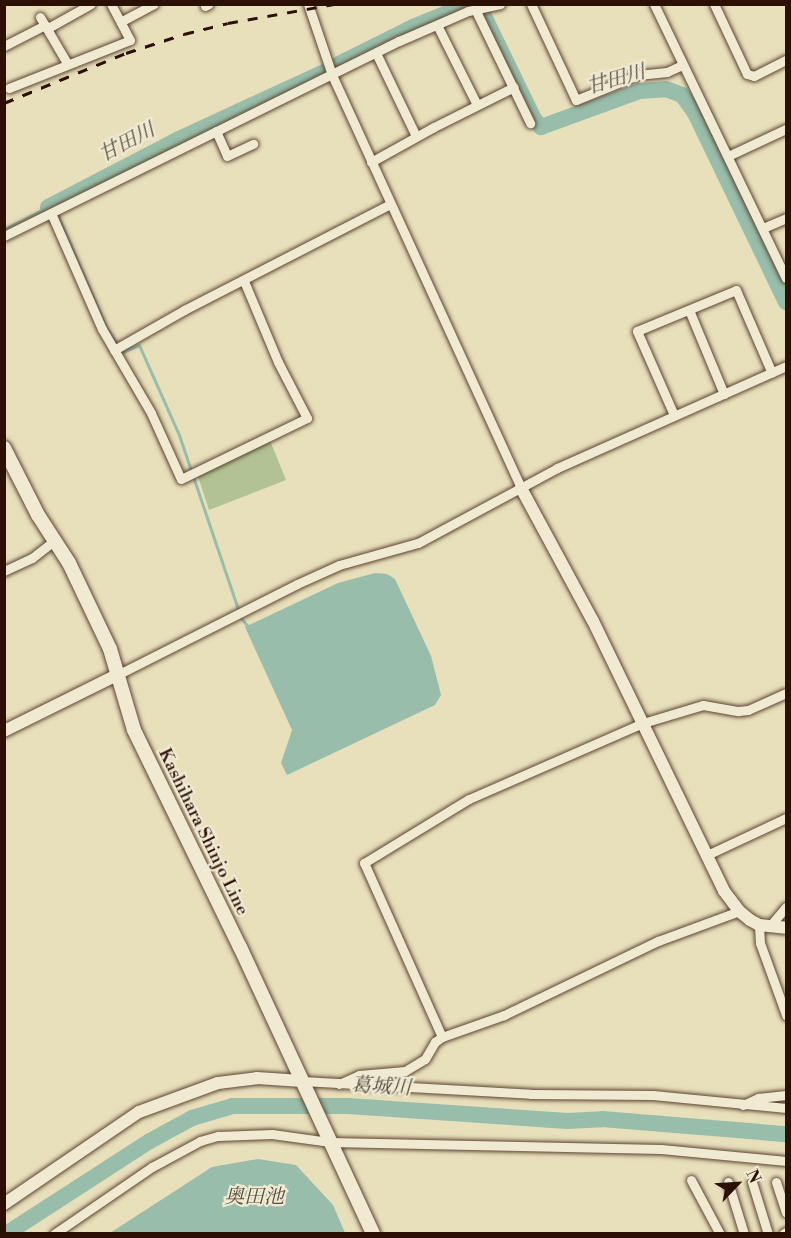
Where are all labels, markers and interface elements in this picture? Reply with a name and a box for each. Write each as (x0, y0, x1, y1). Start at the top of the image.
water label: 甘田川 (584, 60, 648, 100)
water label: 甘田川 (95, 118, 159, 168)
street label: Kashihara Shinjo Line (153, 745, 253, 919)
water label: 葛城川 (350, 1073, 412, 1101)
north arrow (707, 1154, 767, 1214)
text: N (742, 1166, 765, 1186)
water label: 奥田池 (224, 1185, 284, 1209)

